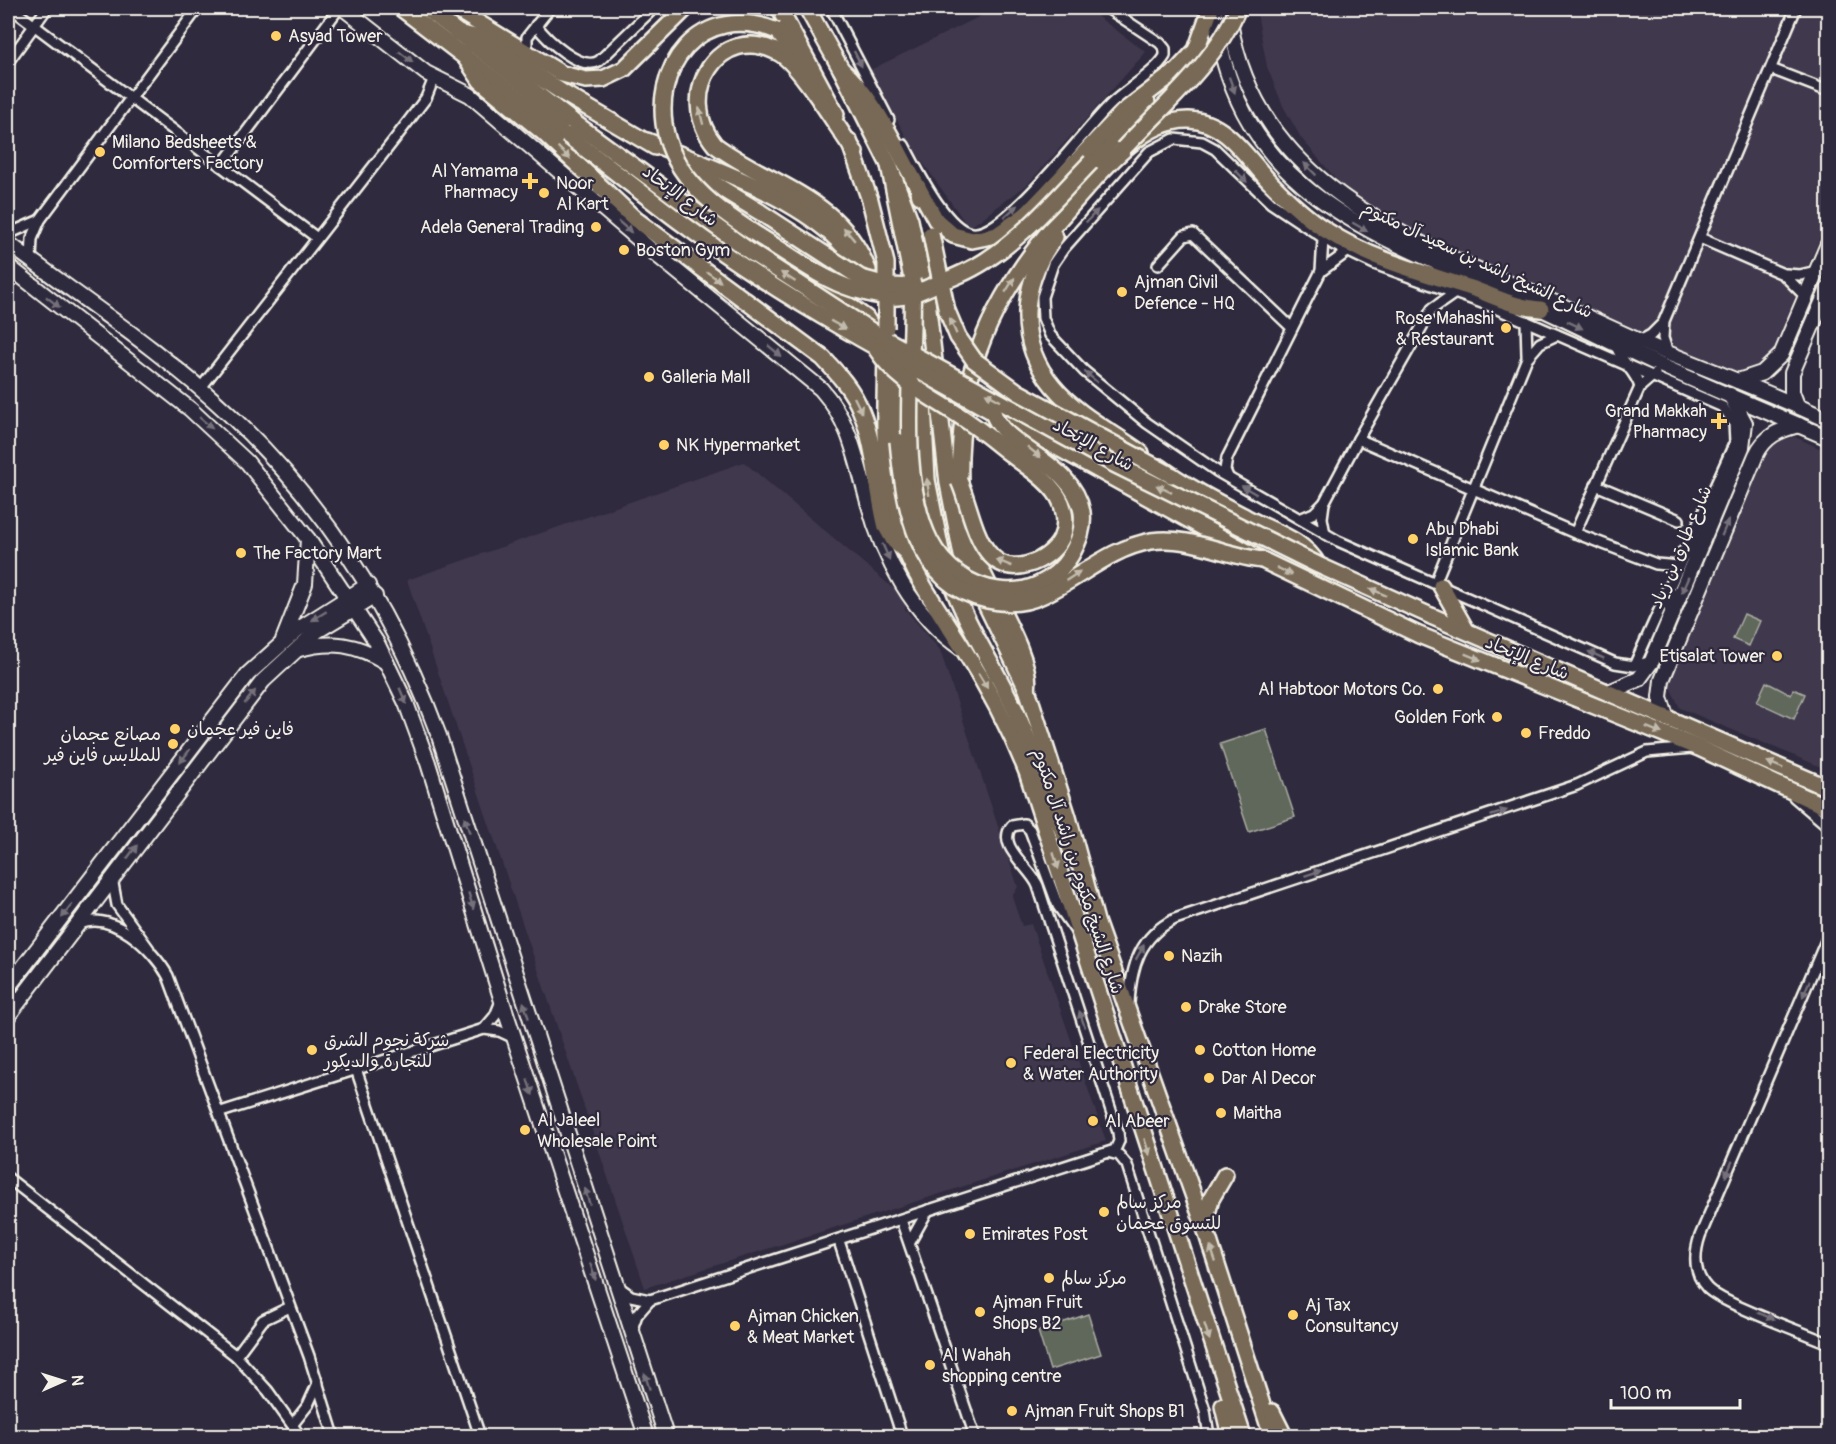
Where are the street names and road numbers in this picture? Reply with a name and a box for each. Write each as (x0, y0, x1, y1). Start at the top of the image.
street label: شارع الإتحاد (638, 160, 722, 232)
street label: شارع الشيخ راشد بن سعيد آل مكتوم (1357, 196, 1596, 326)
street label: شارع الإتحاد (1049, 413, 1137, 477)
street label: شارع طارق بن زياد (1645, 482, 1717, 612)
street label: شارع الإتحاد (1482, 631, 1572, 685)
street label: شارع الشيخ مكتوم بن راشد آل مكتوم (1025, 745, 1129, 997)

